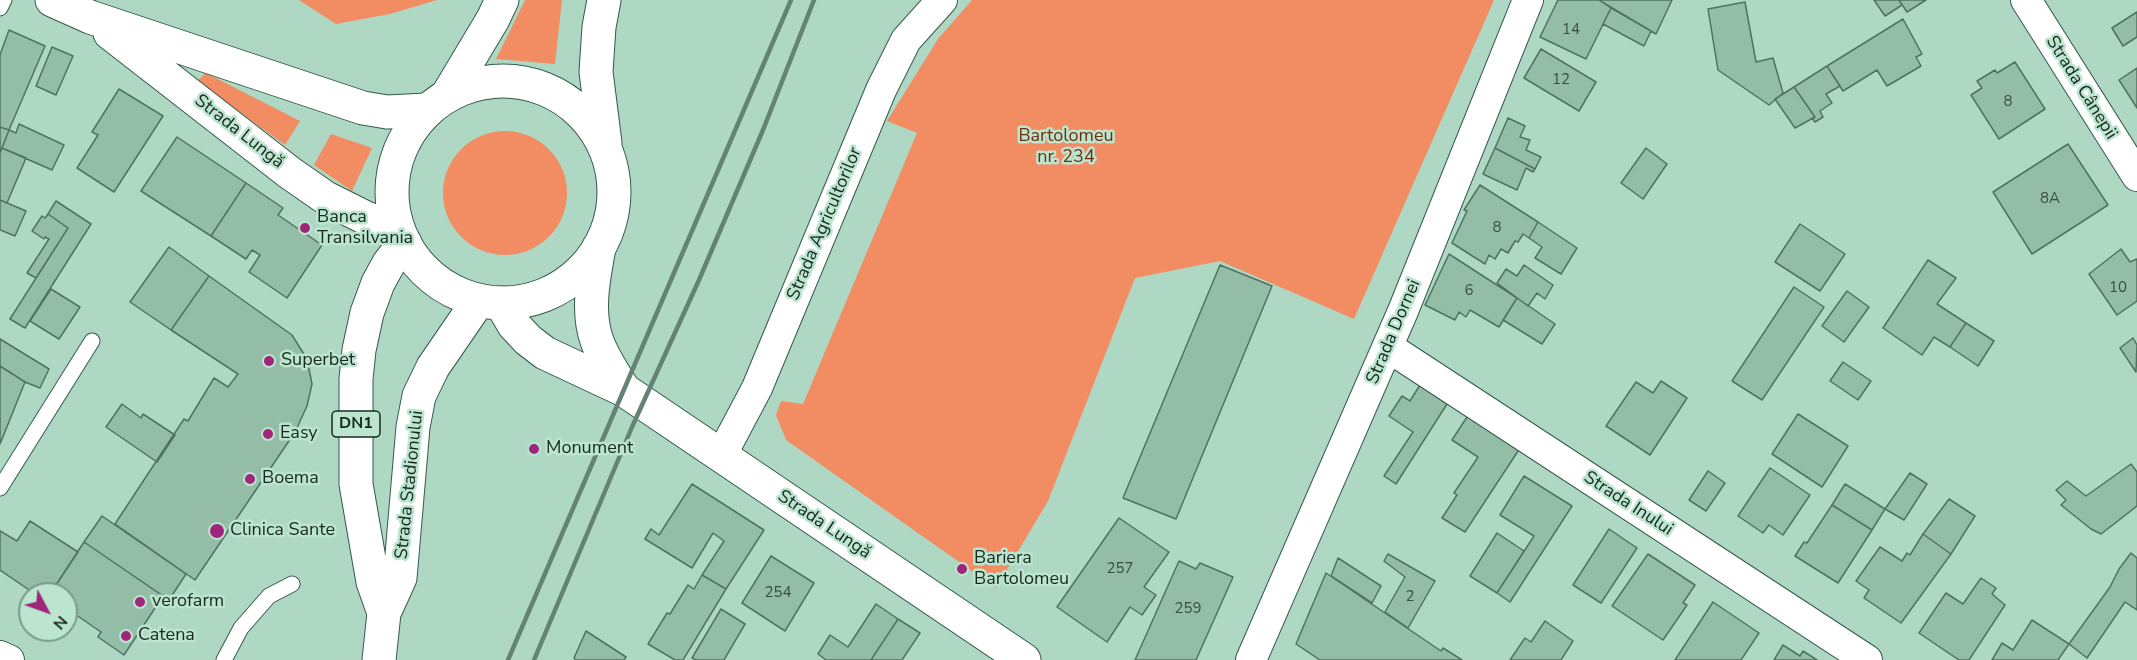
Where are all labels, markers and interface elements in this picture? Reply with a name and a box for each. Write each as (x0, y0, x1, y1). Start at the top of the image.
house number: 14 (1562, 21, 1580, 39)
street label: Strada Cânepii (2041, 32, 2121, 144)
house number: 12 (1552, 71, 1570, 89)
street label: Strada Lungă (190, 90, 288, 174)
house number: 8 (2004, 93, 2012, 111)
park label: Bartolomeu nr. 234 (1018, 126, 1114, 168)
street label: Strada Agricultorilor (783, 144, 867, 304)
house number: 8A (2040, 190, 2060, 208)
place label: Banca Transilvania (317, 207, 413, 250)
house number: 8 (1493, 219, 1501, 237)
marker: Banca Transilvania (298, 221, 312, 235)
street label: Strada Dornei (1362, 276, 1426, 388)
house number: 10 (2109, 279, 2127, 297)
house number: 6 (1465, 282, 1473, 300)
place label: Superbet (281, 350, 355, 372)
marker: Superbet (262, 354, 276, 368)
street label: Strada Stadionului (391, 410, 429, 560)
road number: DN1 (332, 411, 380, 437)
place label: Easy (280, 423, 318, 445)
marker: Easy (261, 427, 275, 441)
place label: Monument (546, 438, 633, 460)
marker: Monument (527, 442, 541, 456)
street label: Strada Inului (1579, 467, 1677, 541)
place label: Boema (262, 468, 319, 490)
marker: Boema (243, 472, 257, 486)
street label: Strada Lungă (773, 486, 875, 564)
place label: Clinica Sante (230, 520, 335, 542)
marker: Clinica Sante (208, 522, 226, 540)
place label: Bariera Bartolomeu (974, 548, 1069, 590)
house number: 257 (1107, 560, 1133, 578)
marker: Bariera Bartolomeu (955, 562, 969, 576)
north arrow (18, 582, 78, 642)
house number: 254 (765, 584, 791, 602)
house number: 2 (1406, 588, 1414, 606)
place label: verofarm (152, 591, 224, 613)
marker: verofarm (133, 595, 147, 609)
house number: 259 (1175, 600, 1201, 618)
text: N (48, 611, 72, 634)
place label: Catena (138, 625, 195, 647)
marker: Catena (119, 629, 133, 643)

